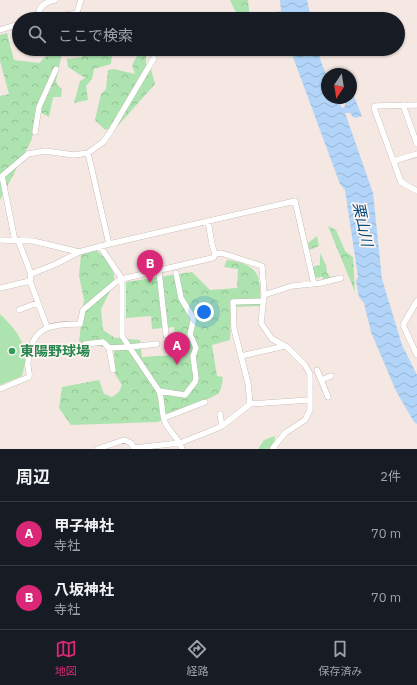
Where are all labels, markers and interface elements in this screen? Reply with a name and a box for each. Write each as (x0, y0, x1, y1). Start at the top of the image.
search box (12, 12, 405, 56)
icon: search (26, 23, 48, 45)
text: ここで検索 (58, 26, 133, 45)
north arrow (321, 68, 357, 104)
water label: 栗山川 (349, 200, 377, 250)
pin: B (137, 250, 163, 283)
your location (194, 302, 214, 322)
pin: A (164, 332, 190, 365)
place label: 東陽野球場 (20, 342, 90, 360)
marker: 東陽野球場 (7, 346, 17, 356)
text: 周辺 (16, 466, 50, 488)
text: 2件 (380, 468, 401, 485)
text: 甲子神社 (54, 516, 114, 535)
text: A (25, 525, 33, 542)
text: 70 m (371, 525, 401, 542)
text: 寺社 (54, 537, 80, 554)
text: 八坂神社 (54, 580, 114, 599)
text: B (25, 589, 33, 606)
text: 70 m (371, 589, 401, 606)
text: 寺社 (54, 601, 80, 618)
tab: 地図 (55, 638, 77, 678)
tab: 経路 (186, 638, 208, 678)
tab: 保存済み (318, 638, 362, 678)

